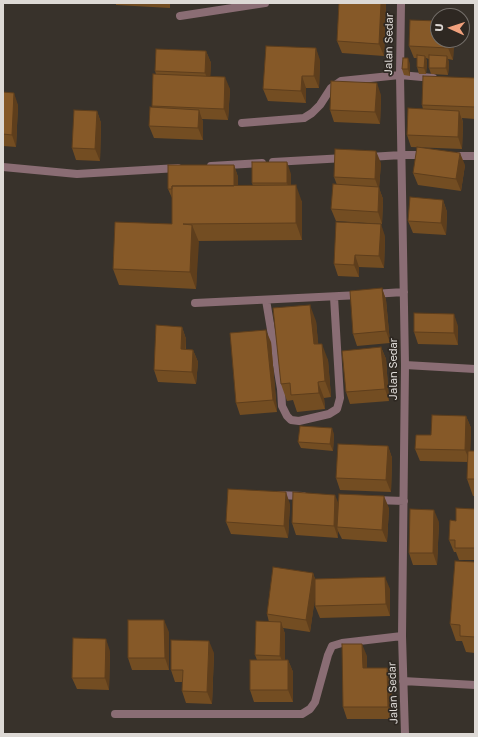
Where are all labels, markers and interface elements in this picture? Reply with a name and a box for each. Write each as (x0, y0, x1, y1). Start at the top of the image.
north arrow (430, 8, 470, 48)
street label: Jalan Sedar (382, 13, 396, 75)
text: U (432, 23, 445, 32)
street label: Jalan Sedar (387, 338, 401, 400)
street label: Jalan Sedar (385, 662, 401, 724)

